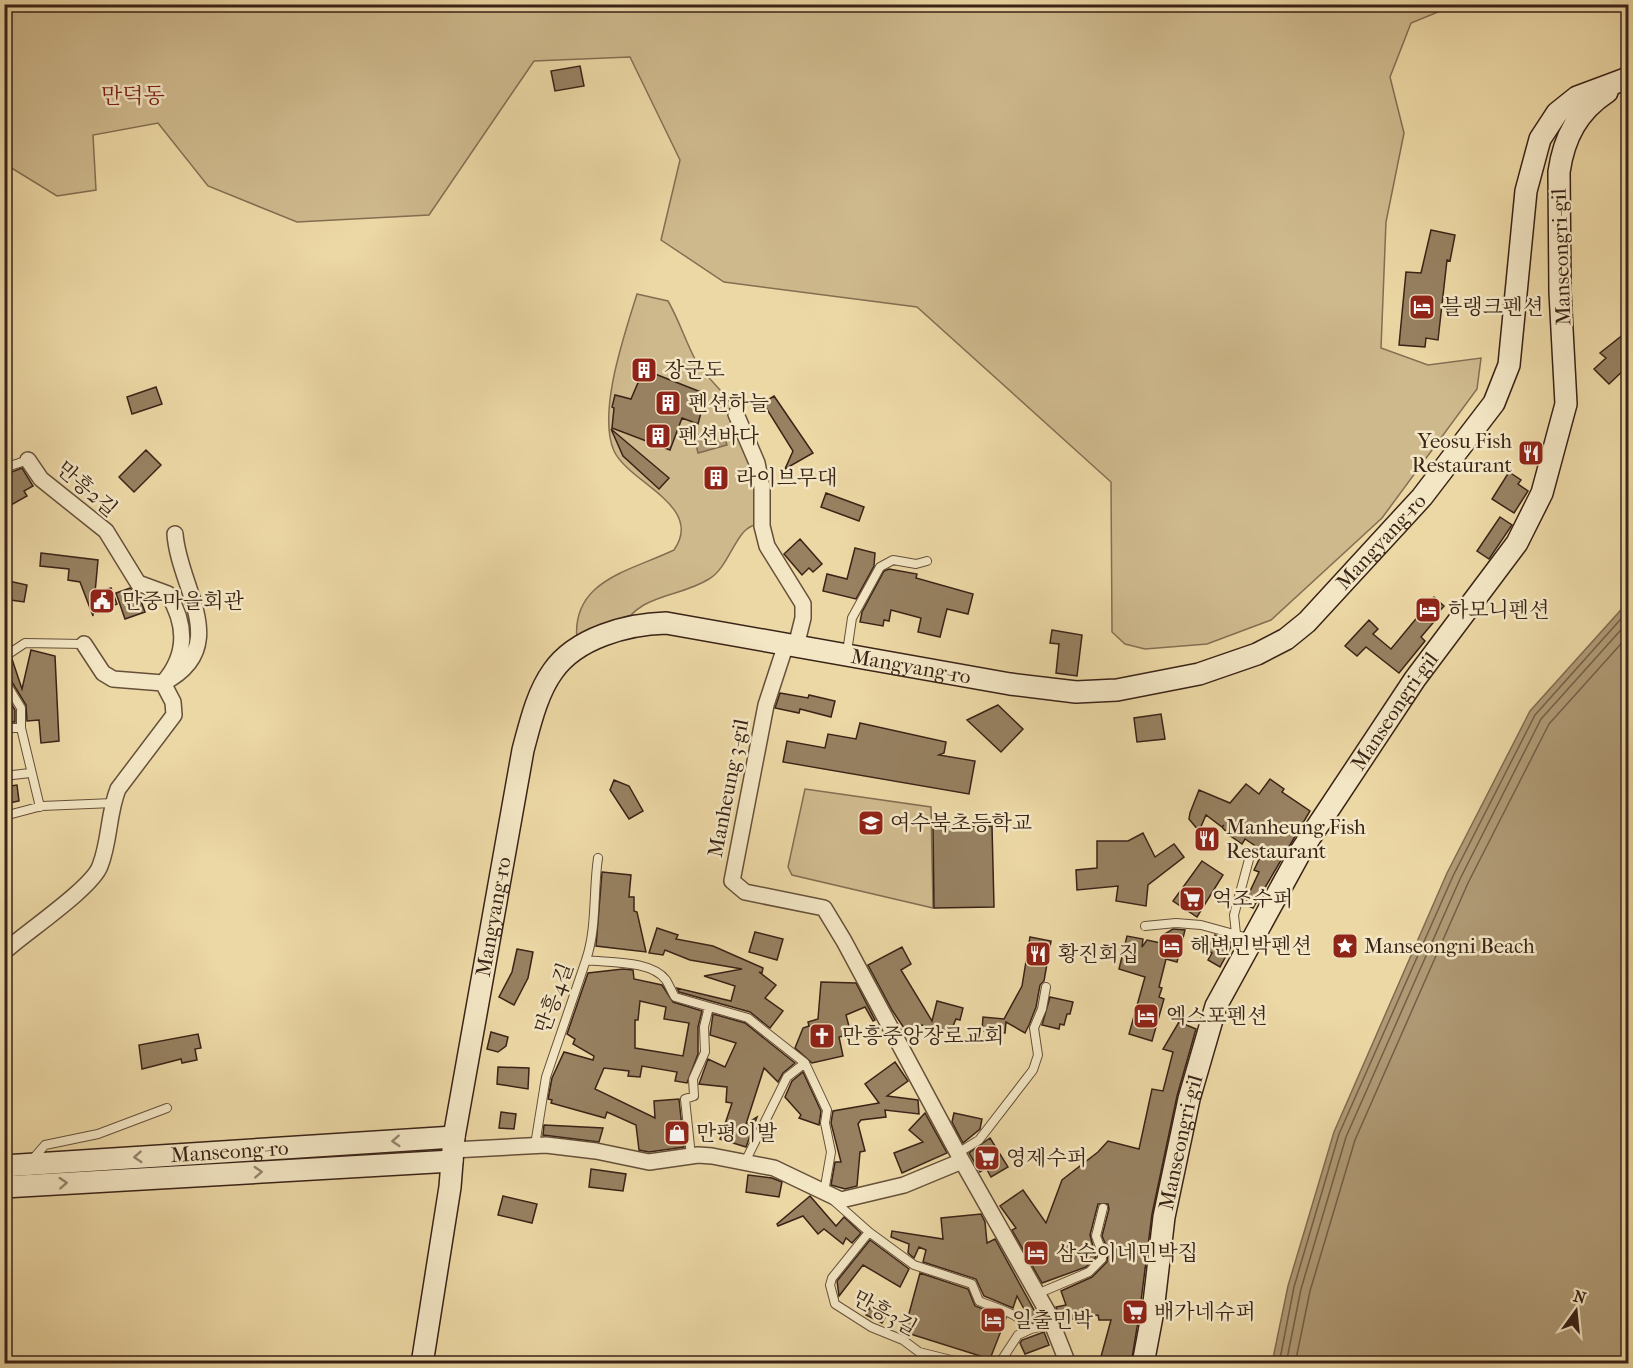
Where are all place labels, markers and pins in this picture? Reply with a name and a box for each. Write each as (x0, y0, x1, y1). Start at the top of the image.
hotel icon: 블랭크펜션 (1407, 292, 1437, 322)
place label: 블랭크펜션 (1442, 295, 1543, 319)
building icon: 장군도 (629, 355, 659, 385)
place label: 장군도 (664, 358, 725, 382)
building icon: 펜션하늘 (653, 388, 683, 418)
place label: 펜션하늘 (688, 391, 769, 415)
building icon: 펜션바다 (643, 421, 673, 451)
place label: 펜션바다 (678, 424, 760, 448)
place label: Yeosu Fish Restaurant (1412, 429, 1513, 477)
restaurant icon: Yeosu Fish Restaurant (1516, 438, 1546, 468)
building icon: 라이브무대 (701, 463, 731, 493)
place label: 라이브무대 (736, 466, 837, 490)
public building icon: 만중마을회관 (87, 586, 117, 616)
place label: 만중마을회관 (122, 589, 244, 613)
hotel icon: 하모니펜션 (1413, 595, 1443, 625)
place label: 하모니펜션 (1448, 598, 1549, 622)
school or university icon: 여수북초등학교 (856, 808, 886, 838)
place label: 여수북초등학교 (890, 811, 1032, 835)
place label: Manheung Fish Restaurant (1226, 815, 1366, 863)
restaurant icon: Manheung Fish Restaurant (1192, 824, 1222, 854)
supermarket icon: 억조수퍼 (1177, 884, 1207, 914)
place label: 억조수퍼 (1212, 887, 1293, 911)
hotel icon: 해변민박펜션 (1156, 931, 1186, 961)
place icon: Manseongni Beach (1330, 931, 1360, 961)
place label: 해변민박펜션 (1190, 934, 1312, 958)
place label: Manseongni Beach (1364, 934, 1535, 958)
restaurant icon: 황진회집 (1023, 939, 1053, 969)
place label: 황진회집 (1058, 942, 1139, 966)
hotel icon: 엑스포펜션 (1131, 1001, 1161, 1031)
place label: 엑스포펜션 (1166, 1004, 1267, 1028)
church icon: 만흥중앙장로교회 (807, 1021, 837, 1051)
place label: 만흥중앙장로교회 (842, 1024, 1004, 1048)
shop icon: 만평이발 (662, 1118, 692, 1148)
place label: 만평이발 (696, 1121, 778, 1145)
supermarket icon: 영제수퍼 (972, 1143, 1002, 1173)
place label: 영제수퍼 (1006, 1146, 1087, 1170)
hotel icon: 삼순이네민박집 (1021, 1238, 1051, 1268)
place label: 삼순이네민박집 (1056, 1241, 1198, 1265)
supermarket icon: 배가네슈퍼 (1120, 1297, 1150, 1327)
place label: 배가네슈퍼 (1154, 1300, 1255, 1324)
hotel icon: 일출민박 (978, 1305, 1008, 1335)
place label: 일출민박 (1012, 1308, 1094, 1332)

